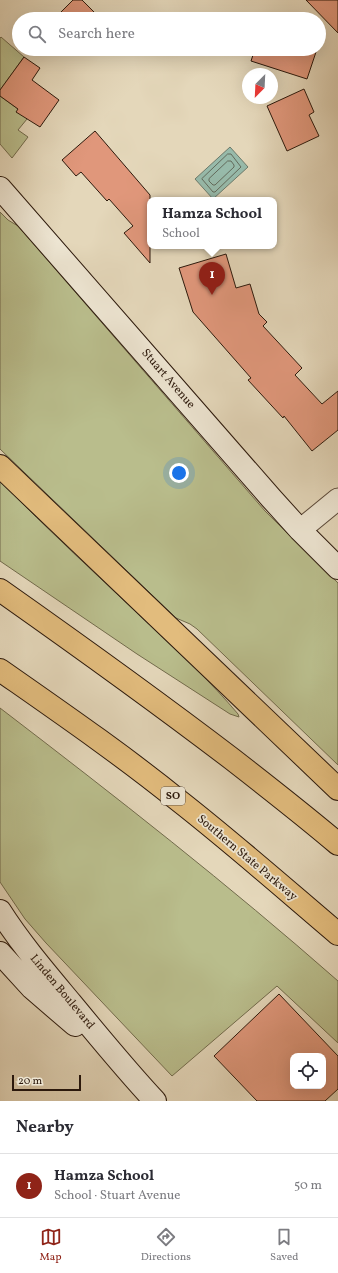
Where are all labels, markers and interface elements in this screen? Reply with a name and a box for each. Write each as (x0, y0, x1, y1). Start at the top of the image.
search box (12, 12, 326, 56)
icon: search (26, 23, 48, 45)
text: Search here (58, 24, 135, 45)
north arrow (242, 68, 278, 104)
popup (147, 197, 277, 249)
text: Hamza School (162, 204, 262, 225)
text: School (162, 225, 200, 243)
pin: 1 (199, 262, 225, 295)
street label: Stuart Avenue (138, 346, 199, 413)
your location (169, 463, 189, 483)
road number: SO (161, 787, 185, 805)
street label: Southern State Parkway (194, 811, 301, 905)
street label: Linden Boulevard (26, 951, 98, 1033)
map controls (290, 1053, 326, 1089)
button: locate (290, 1053, 326, 1089)
scale bar (12, 1073, 81, 1092)
text: 20 m (18, 1074, 42, 1089)
text: Nearby (16, 1116, 74, 1139)
text: Hamza School (54, 1166, 154, 1187)
text: 1 (26, 1177, 32, 1195)
text: 50 m (294, 1177, 322, 1195)
text: School · Stuart Avenue (54, 1187, 180, 1205)
tab: Map (40, 1226, 62, 1265)
tab: Directions (141, 1226, 191, 1265)
tab: Saved (270, 1226, 298, 1265)

